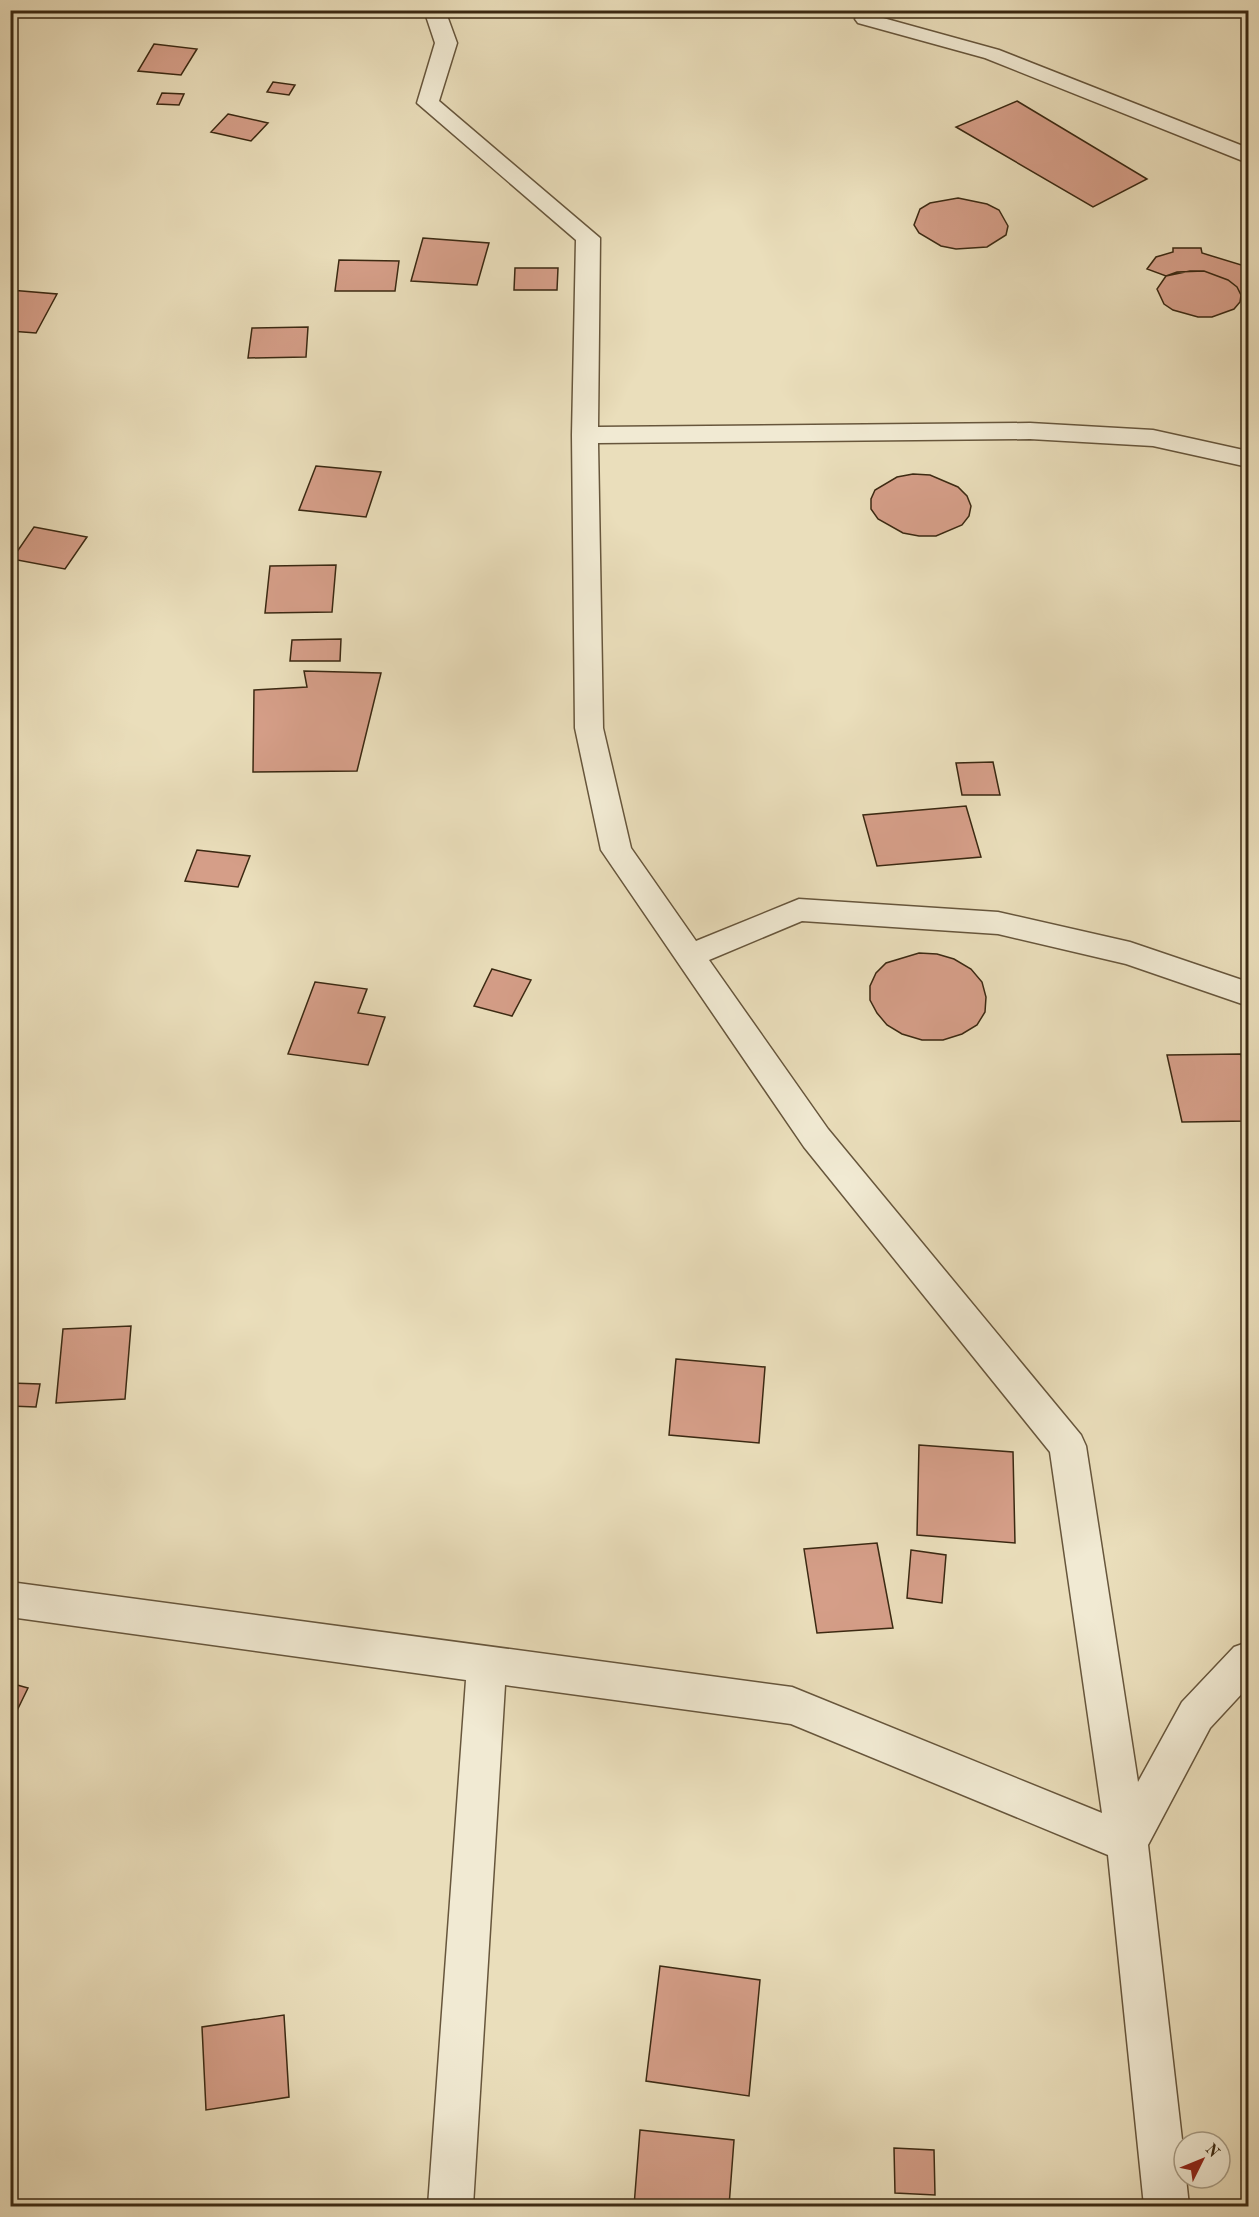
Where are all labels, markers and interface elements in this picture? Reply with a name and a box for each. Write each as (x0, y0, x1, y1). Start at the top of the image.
north arrow (1172, 2130, 1232, 2190)
text: N (1201, 2141, 1222, 2162)

